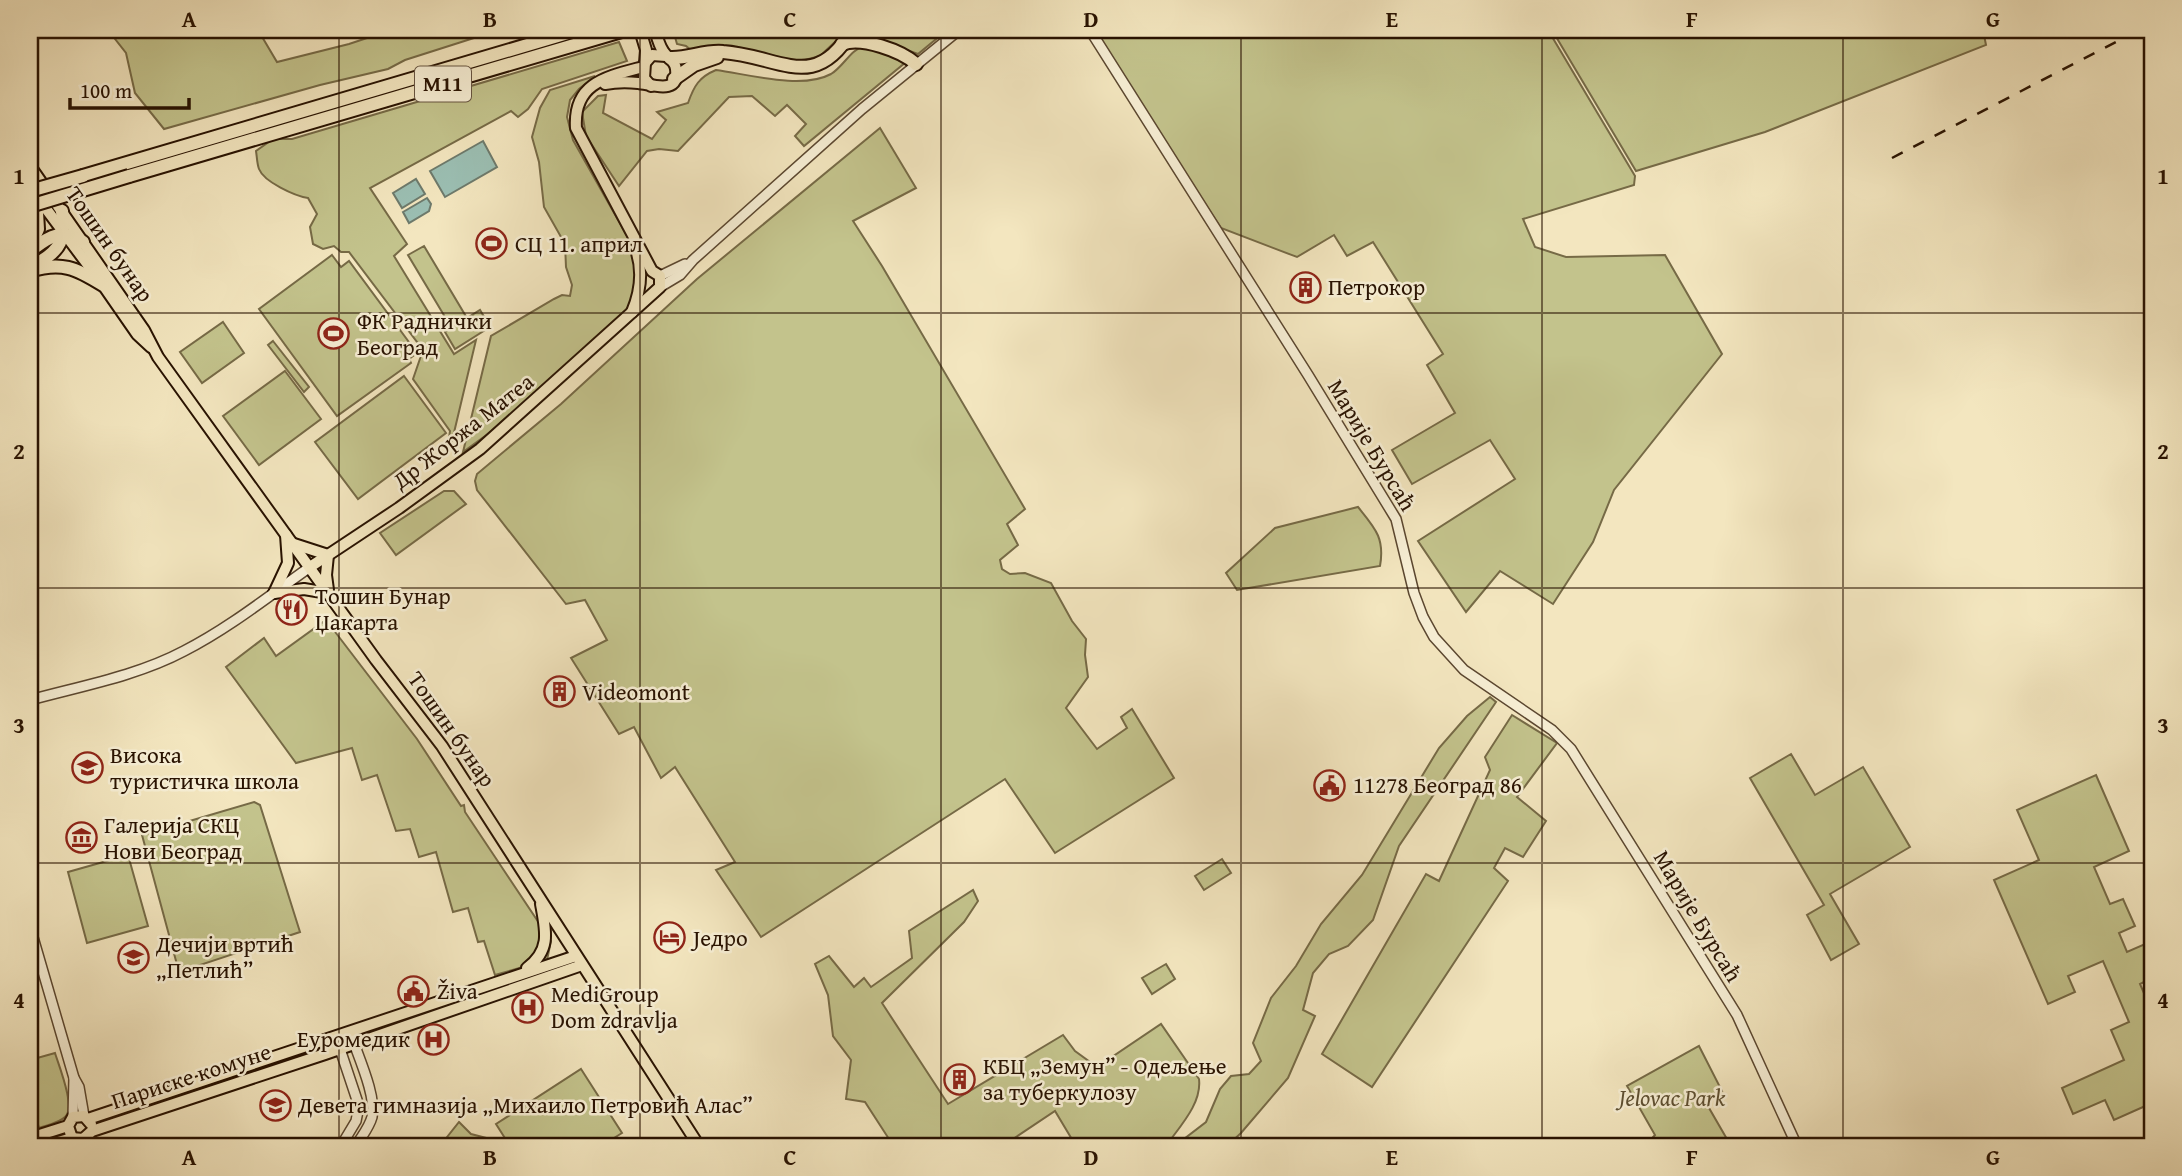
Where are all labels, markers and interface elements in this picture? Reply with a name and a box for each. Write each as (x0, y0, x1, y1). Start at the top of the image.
text: A (182, 2, 197, 35)
text: B (483, 2, 497, 35)
text: C (783, 2, 797, 35)
text: D (1084, 2, 1099, 35)
text: E (1386, 2, 1398, 35)
text: F (1686, 2, 1698, 35)
text: G (1986, 2, 2000, 35)
scale bar (70, 66, 189, 110)
road number: M11 (415, 66, 471, 102)
text: 100 m (80, 75, 132, 106)
text: 1 (13, 159, 25, 192)
text: 1 (2157, 159, 2169, 192)
street label: Тошин бунар (58, 179, 162, 308)
sports icon: СЦ 11. април (475, 227, 509, 261)
place label: СЦ 11. април (515, 227, 643, 260)
building icon: Петрокор (1288, 270, 1322, 304)
place label: Петрокор (1328, 270, 1425, 303)
place label: ФК Раднички Београд (357, 304, 492, 363)
sports icon: ФК Раднички Београд (317, 317, 351, 351)
street label: Др Жоржа Матеа (384, 365, 540, 497)
street label: Марије Бурсаћ (1320, 373, 1425, 517)
text: 2 (13, 434, 25, 467)
text: 2 (2157, 434, 2169, 467)
place label: Тошин Бунар Џакарта (315, 579, 451, 638)
restaurant icon: Тошин Бунар Џакарта (275, 592, 309, 626)
street label: Тошин бунар (400, 664, 504, 793)
building icon: Videomont (542, 675, 576, 709)
place label: Videomont (582, 675, 690, 708)
text: 3 (13, 708, 25, 741)
text: 3 (2157, 708, 2169, 741)
place label: Висока туристичка школа (110, 738, 299, 797)
school or university icon: Висока туристичка школа (70, 751, 104, 785)
public building icon: 11278 Београд 86 (1313, 768, 1347, 802)
place label: 11278 Београд 86 (1353, 768, 1522, 801)
place label: Галерија СКЦ Нови Београд (104, 808, 243, 867)
museum icon: Галерија СКЦ Нови Београд (64, 821, 98, 855)
street label: Марије Бурсаћ (1646, 844, 1751, 988)
hotel icon: Једро (653, 921, 687, 955)
place label: Једро (690, 921, 748, 954)
place label: Дечији вртић „Петлић” (155, 927, 294, 986)
school or university icon: Дечији вртић „Петлић” (116, 940, 150, 974)
public building icon: Živa (397, 974, 431, 1008)
place label: Živa (437, 974, 478, 1007)
place label: MediGroup Dom zdravlja (551, 977, 678, 1036)
text: 4 (13, 983, 25, 1016)
text: 4 (2157, 983, 2169, 1016)
hospital icon: MediGroup Dom zdravlja (511, 990, 545, 1024)
place label: Еуромедик (297, 1022, 410, 1055)
hospital icon: Еуромедик (416, 1022, 450, 1056)
street label: Париске комуне (107, 1034, 275, 1117)
place label: КБЦ „Земун” - Одељење за туберкулозу (983, 1049, 1227, 1108)
building icon: КБЦ „Земун” - Одељење за туберкулозу (943, 1062, 977, 1096)
park label: Jelovac Park (1615, 1081, 1726, 1114)
school or university icon: Девета гимназија „Михаило Петровић Алас” (258, 1088, 292, 1122)
place label: Девета гимназија „Михаило Петровић Алас” (297, 1088, 753, 1121)
text: A (182, 1140, 197, 1173)
text: B (483, 1140, 497, 1173)
text: C (783, 1140, 797, 1173)
text: D (1084, 1140, 1099, 1173)
text: E (1386, 1140, 1398, 1173)
text: F (1686, 1140, 1698, 1173)
text: G (1986, 1140, 2000, 1173)

